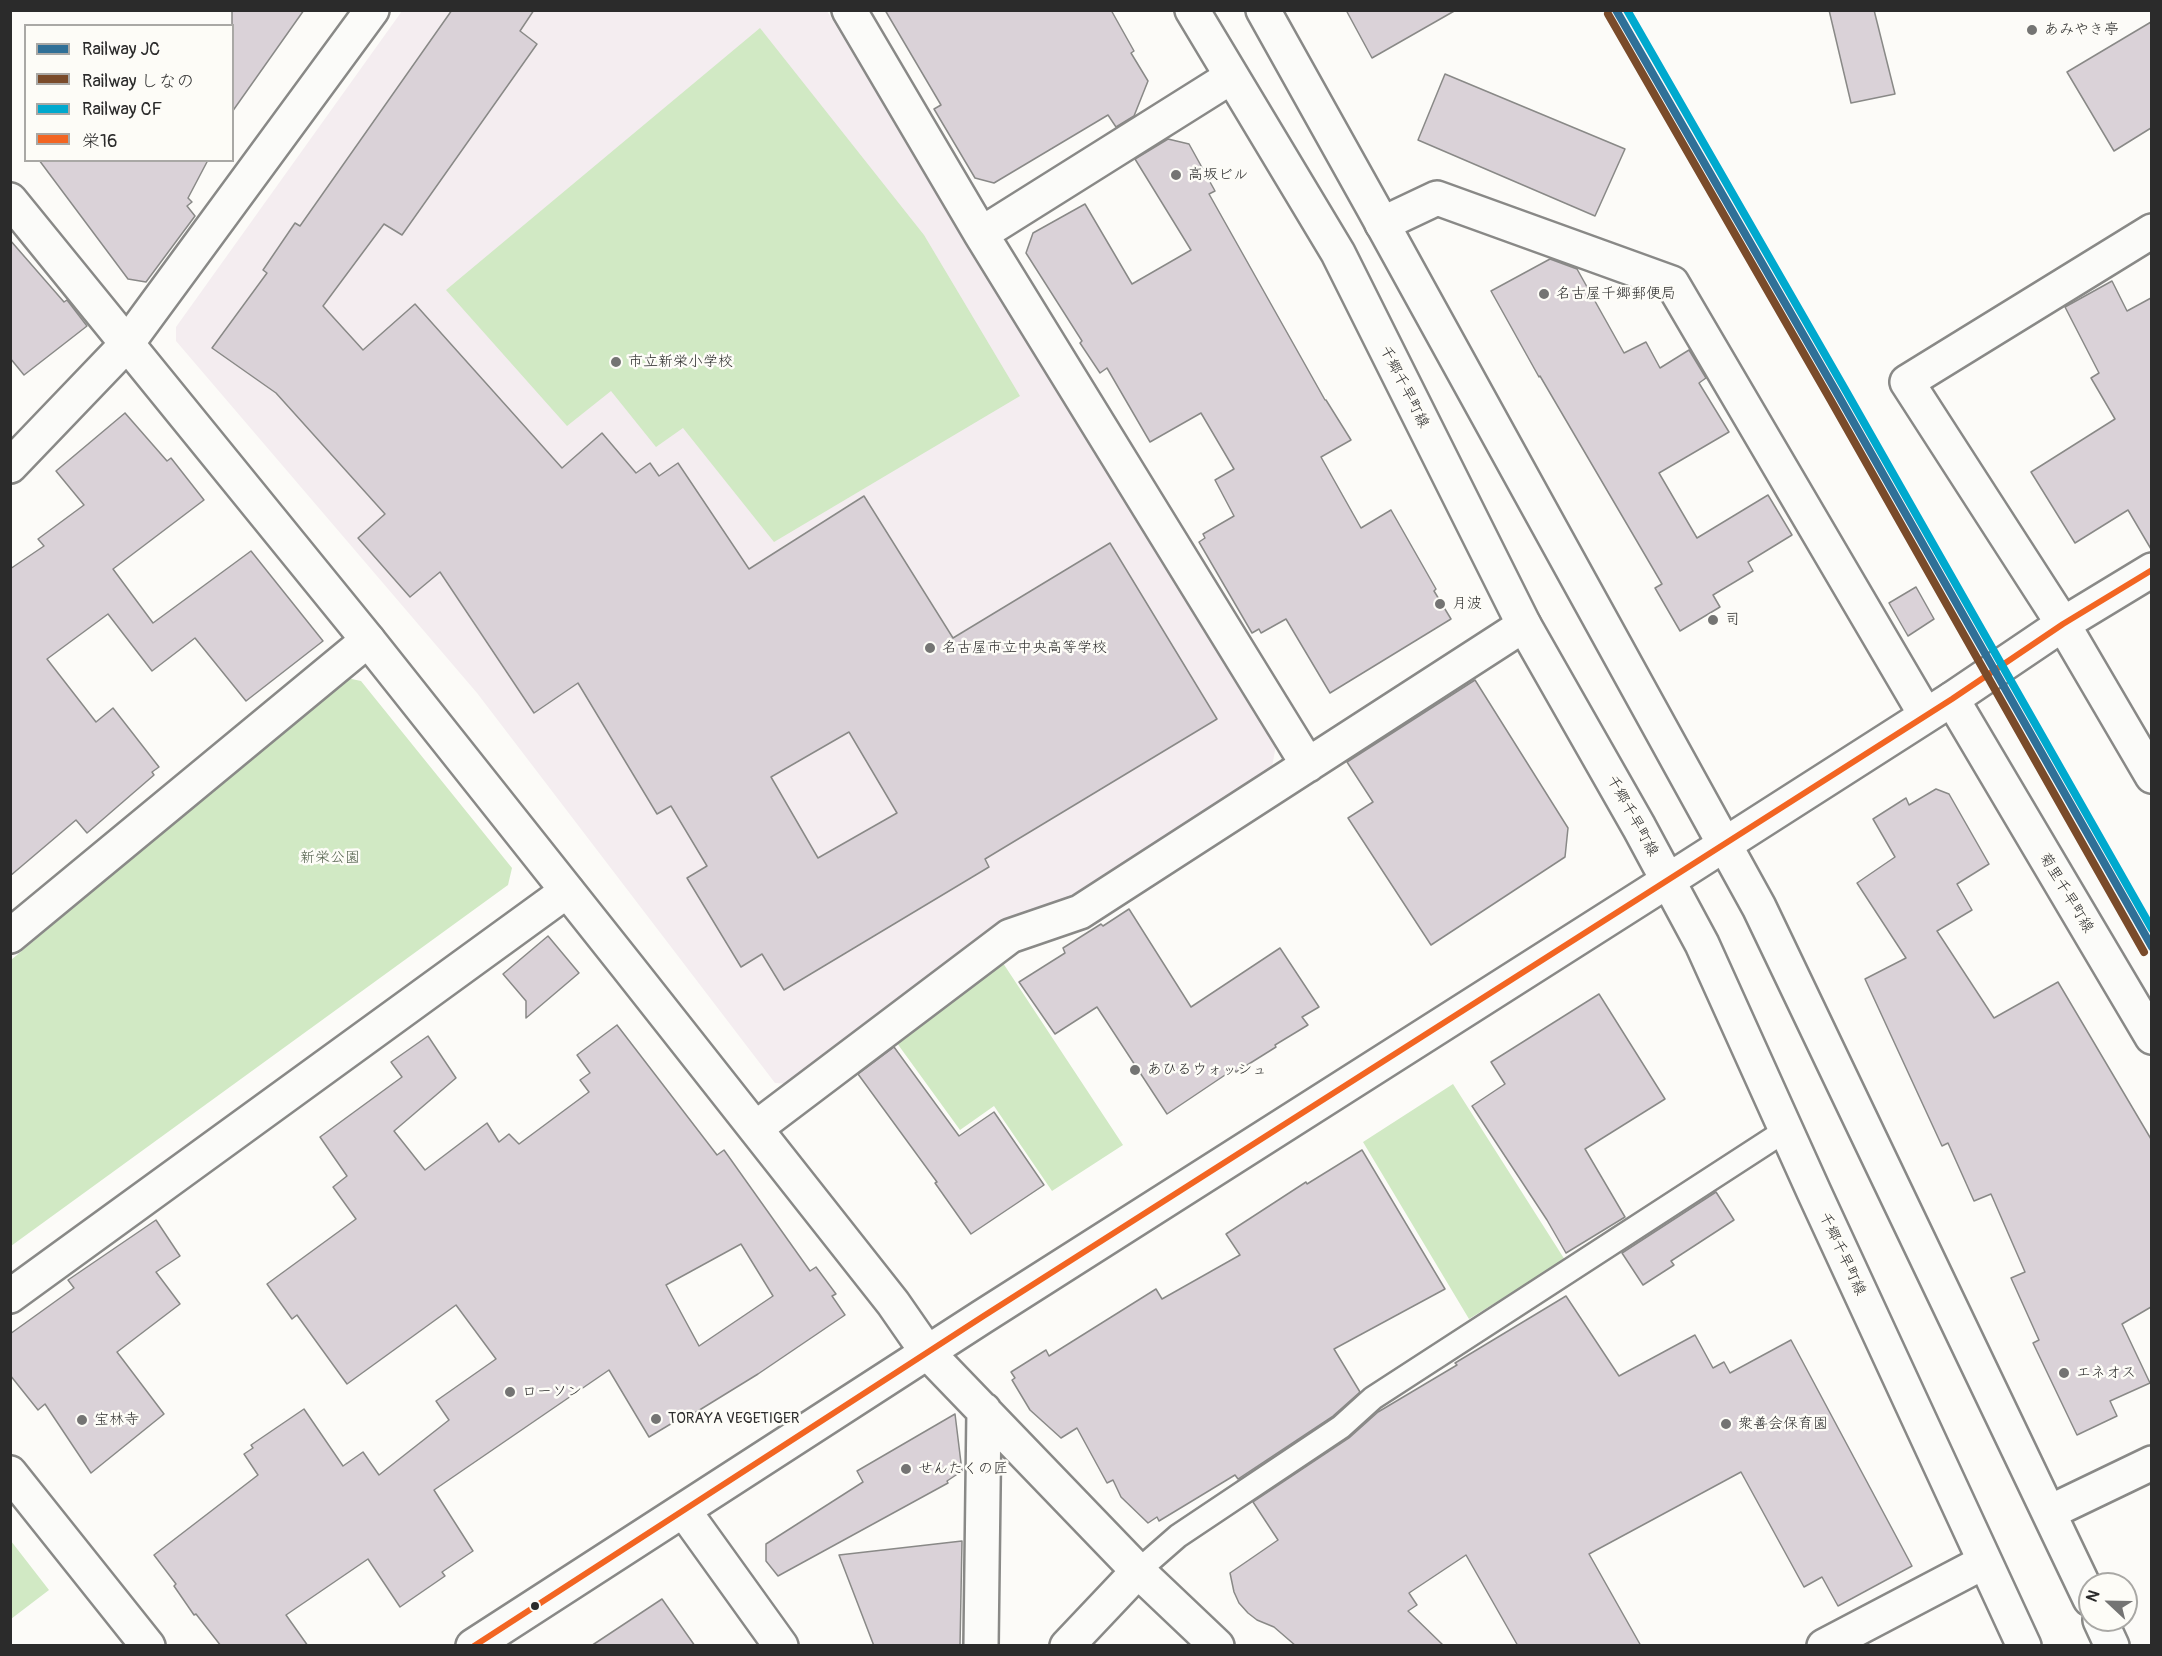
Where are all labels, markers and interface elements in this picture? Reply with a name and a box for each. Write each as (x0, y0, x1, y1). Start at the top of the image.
place label: あみやき亭 (2044, 21, 2119, 39)
marker: あみやき亭 (2025, 23, 2039, 37)
legend (24, 24, 234, 162)
text: Railway JC (82, 38, 160, 61)
text: Railway しなの (82, 70, 194, 93)
text: Railway CF (82, 98, 162, 121)
text: 栄16 (82, 130, 118, 153)
place label: 高坂ビル (1188, 166, 1248, 184)
marker: 高坂ビル (1169, 168, 1183, 182)
place label: 名古屋千郷郵便局 (1556, 285, 1676, 303)
marker: 名古屋千郷郵便局 (1537, 287, 1551, 301)
street label: 千郷千早町線 (1376, 343, 1432, 431)
place label: 市立新栄小学校 (628, 353, 733, 371)
marker: 市立新栄小学校 (609, 355, 623, 369)
place label: 月波 (1452, 595, 1482, 613)
marker: 月波 (1433, 597, 1447, 611)
place label: 司 (1725, 611, 1740, 629)
marker: 司 (1706, 613, 1720, 627)
place label: 名古屋市立中央高等学校 (942, 639, 1107, 657)
marker: 名古屋市立中央高等学校 (923, 641, 937, 655)
street label: 千郷千早町線 (1602, 772, 1662, 860)
park label: 新栄公園 (300, 849, 360, 867)
street label: 菊里千早町線 (2035, 850, 2097, 936)
place label: あひるウォッシュ (1147, 1061, 1267, 1079)
marker: あひるウォッシュ (1128, 1063, 1142, 1077)
street label: 千郷千早町線 (1815, 1209, 1869, 1299)
place label: エネオス (2076, 1364, 2136, 1382)
marker: エネオス (2057, 1366, 2071, 1380)
place label: ローソン (522, 1383, 582, 1401)
marker: ローソン (503, 1385, 517, 1399)
place label: TORAYA VEGETIGER (668, 1410, 799, 1428)
place label: 宝林寺 (94, 1411, 139, 1429)
marker: TORAYA VEGETIGER (649, 1412, 663, 1426)
marker: 宝林寺 (75, 1413, 89, 1427)
place label: 衆善会保育園 (1738, 1415, 1828, 1433)
marker: 衆善会保育園 (1719, 1417, 1733, 1431)
place label: せんたくの匠 (918, 1460, 1008, 1478)
marker: せんたくの匠 (899, 1462, 913, 1476)
north arrow (2078, 1572, 2138, 1632)
text: N (2082, 1587, 2104, 1605)
unlabelled marker (529, 1600, 541, 1612)

